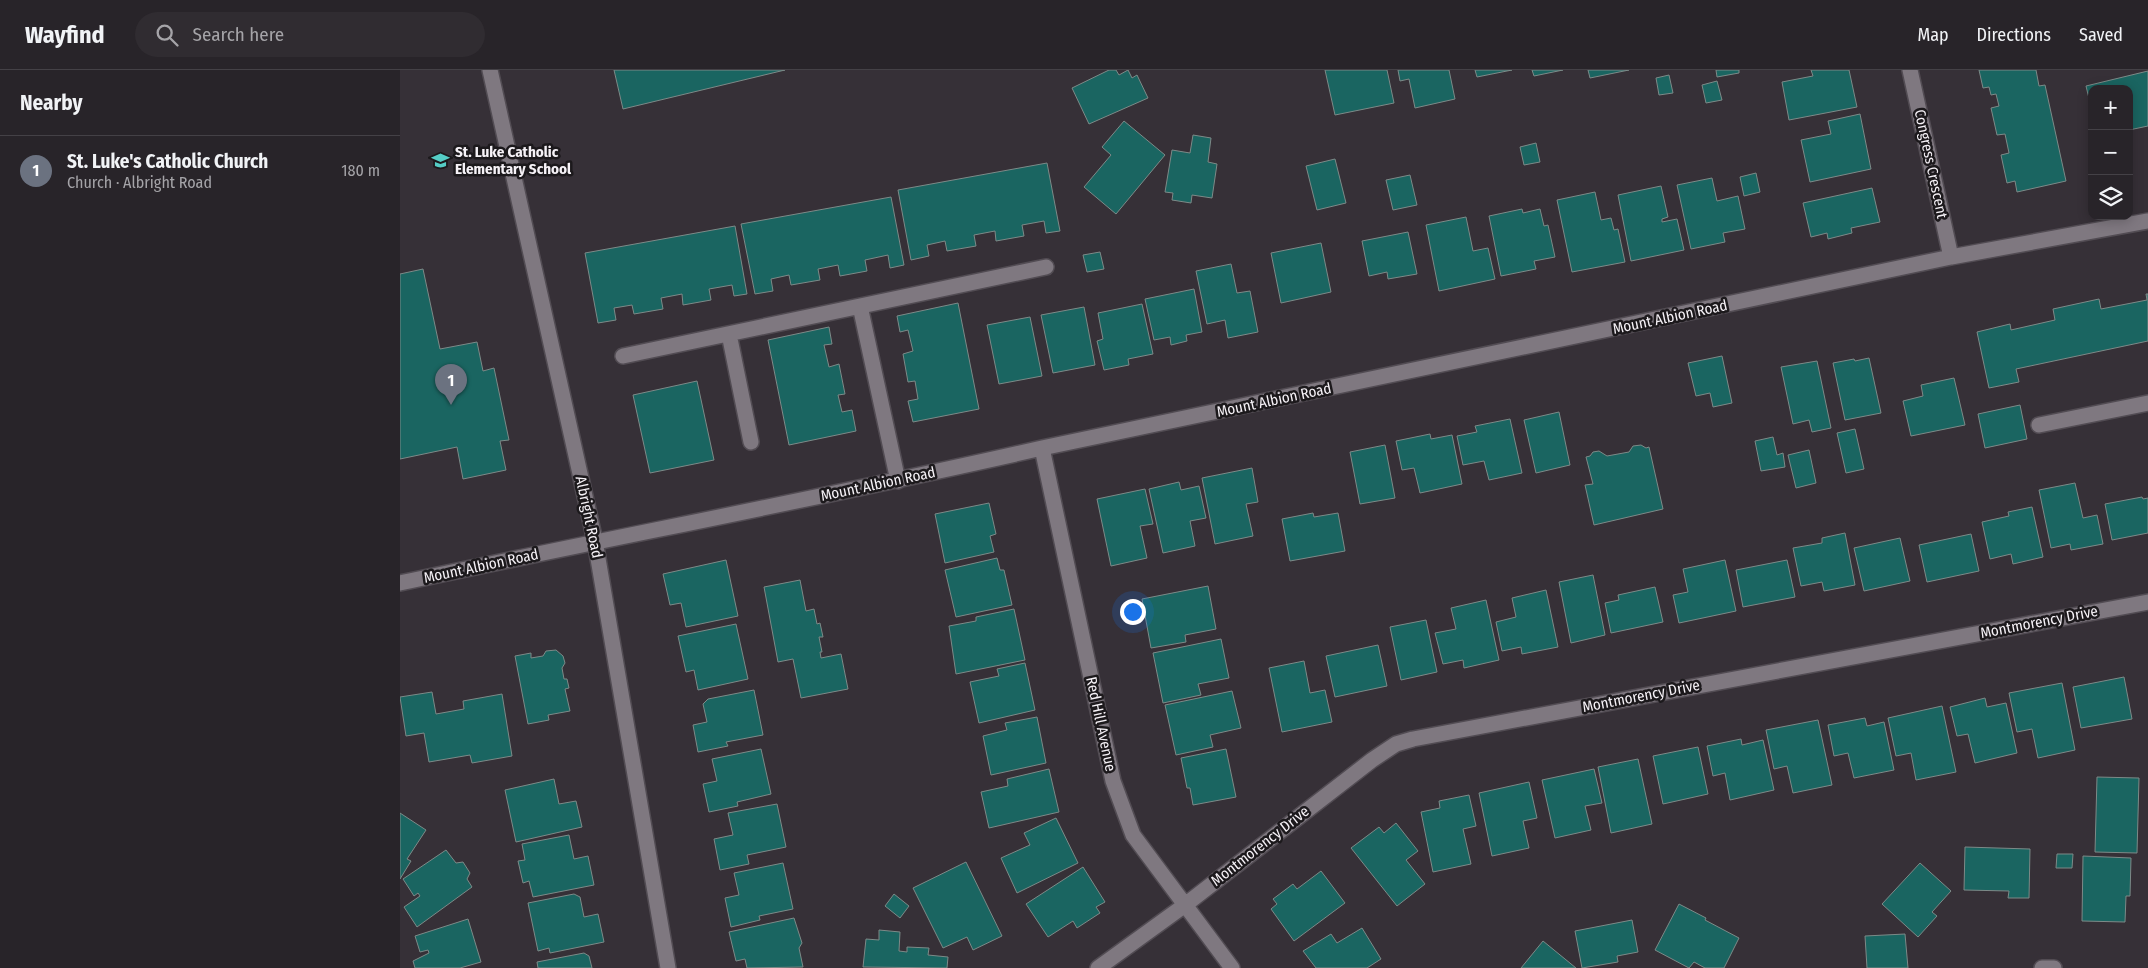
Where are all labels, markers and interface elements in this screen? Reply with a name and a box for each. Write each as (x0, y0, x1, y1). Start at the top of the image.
search box (135, 12, 485, 57)
text: Wayfind (25, 21, 105, 49)
icon: search (153, 21, 181, 49)
text: Search here (193, 23, 284, 46)
text: Map (1917, 24, 1949, 46)
text: Directions (1977, 24, 2051, 46)
text: Saved (2079, 24, 2123, 46)
map controls (2088, 85, 2133, 220)
button: + (2088, 85, 2133, 130)
text: Nearby (20, 90, 82, 116)
street label: Congress Crescent (1911, 108, 1951, 220)
button: − (2088, 130, 2133, 175)
place label: St. Luke Catholic Elementary School (455, 143, 572, 178)
text: St. Luke's Catholic Church (67, 150, 268, 173)
school or university icon: St. Luke Catholic Elementary School (431, 151, 451, 171)
text: 1 (33, 161, 39, 180)
text: 180 m (341, 161, 380, 180)
text: Church · Albright Road (67, 173, 212, 192)
button: layers (2088, 175, 2133, 220)
street label: Mount Albion Road (1611, 296, 1729, 338)
pin: 1 (435, 364, 467, 405)
street label: Mount Albion Road (1215, 379, 1333, 421)
street label: Mount Albion Road (819, 463, 937, 505)
street label: Albright Road (572, 474, 606, 560)
street label: Mount Albion Road (422, 545, 540, 587)
your location (1120, 599, 1146, 625)
street label: Montmorency Drive (1979, 602, 2099, 642)
street label: Red Hill Avenue (1082, 675, 1120, 773)
street label: Montmorency Drive (1581, 676, 1701, 716)
street label: Montmorency Drive (1207, 802, 1313, 890)

